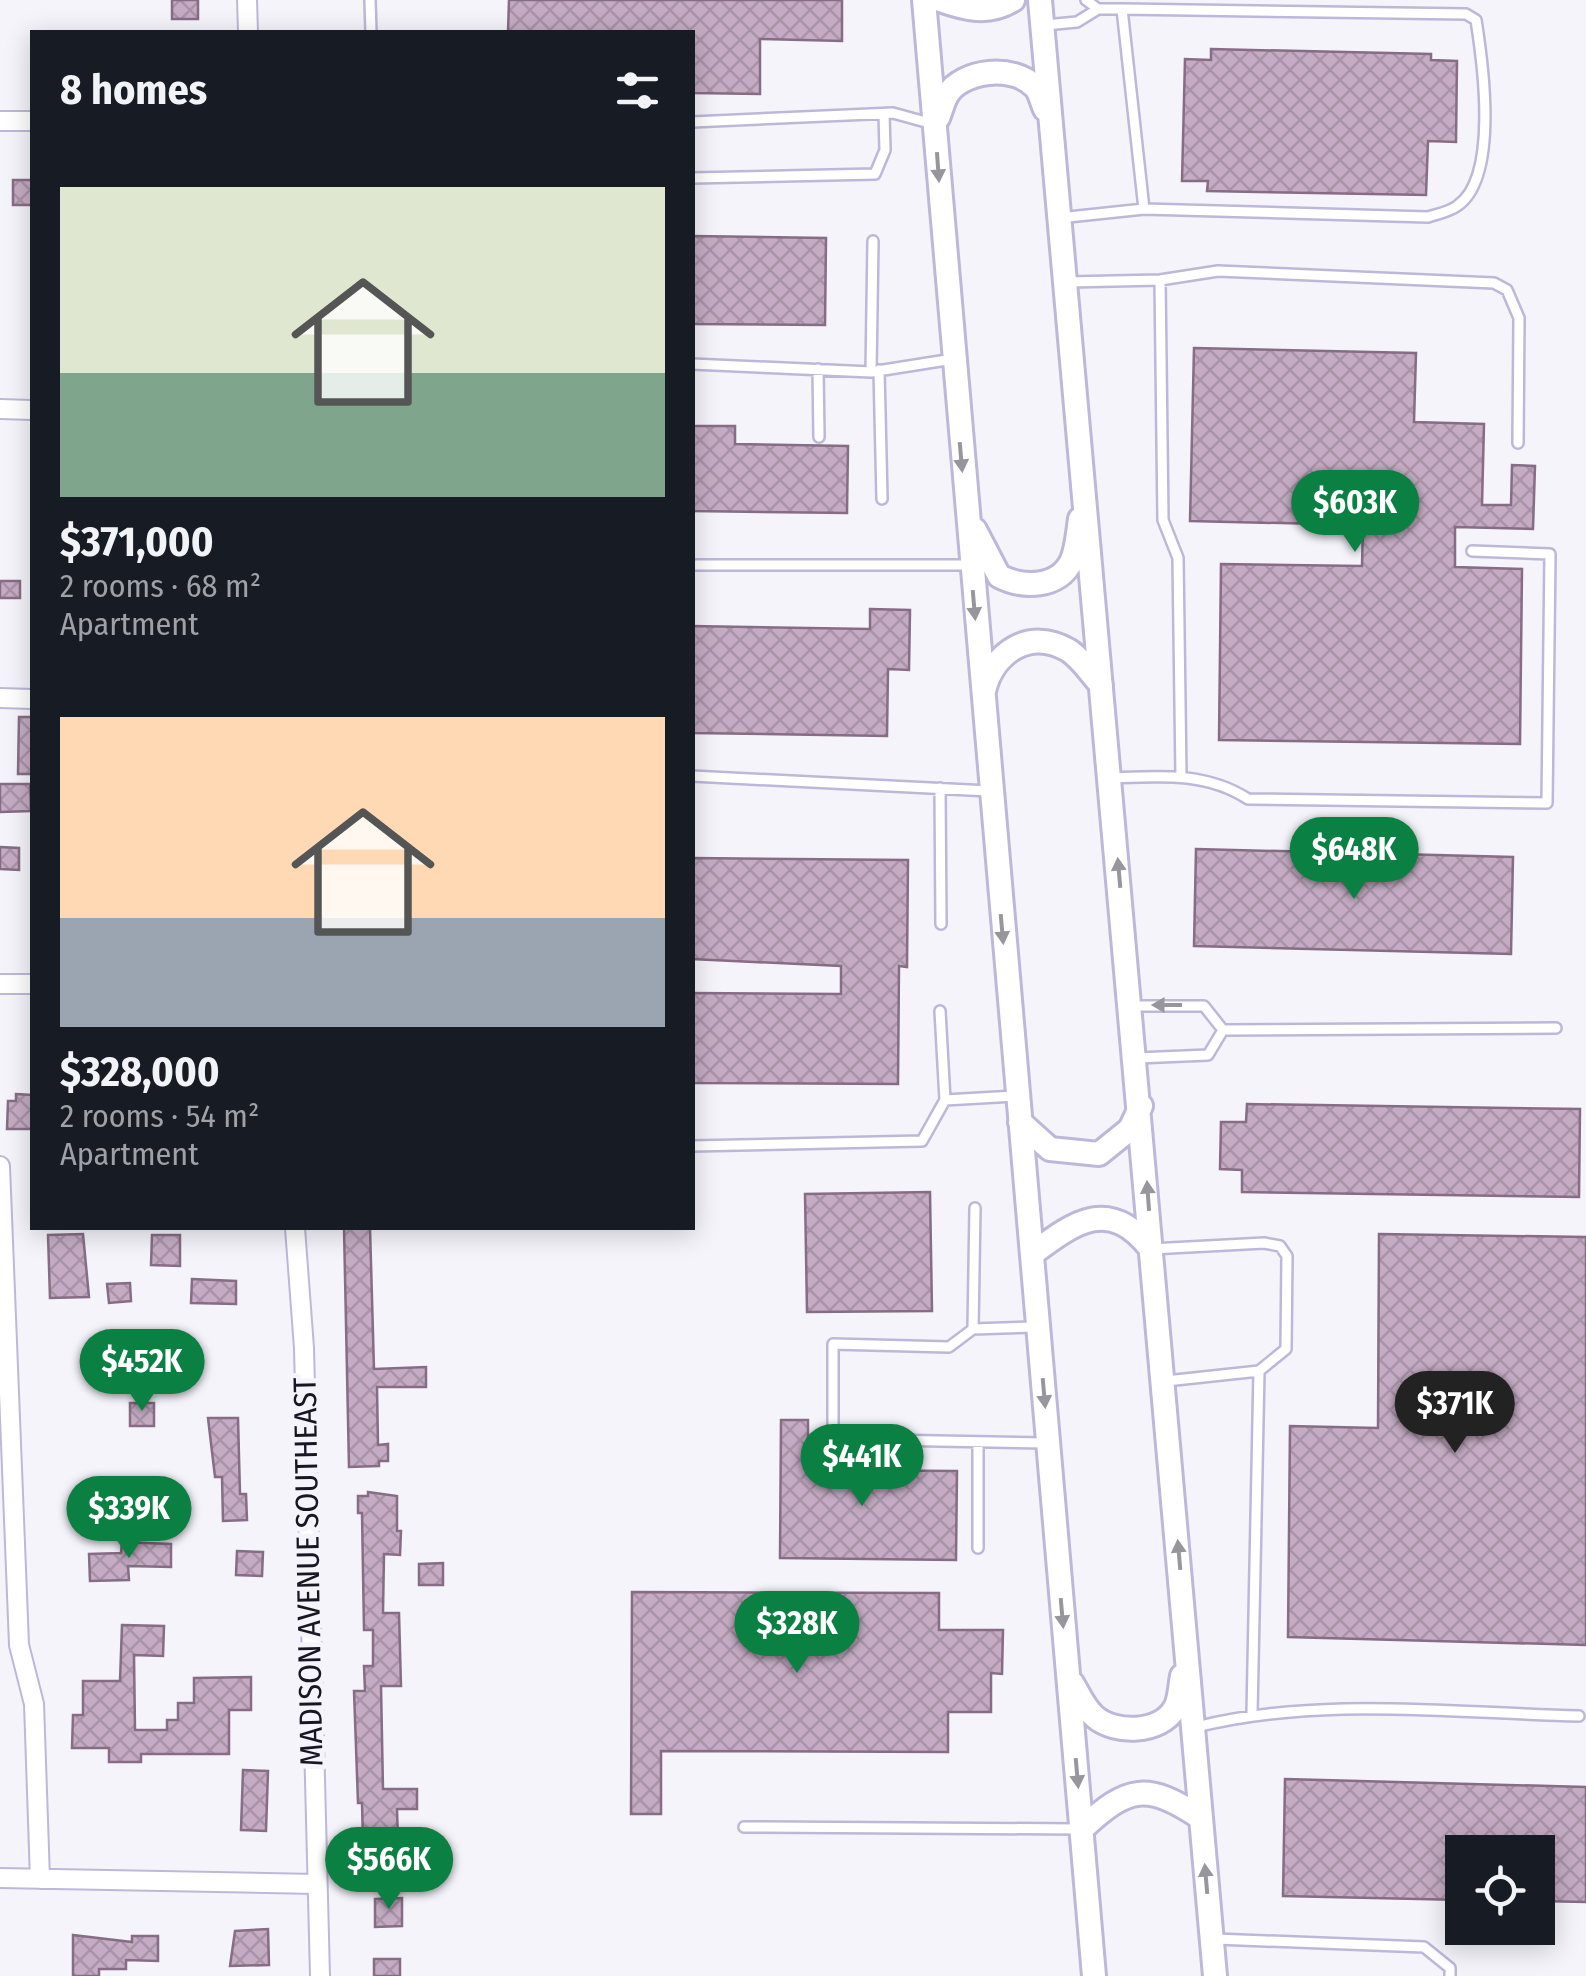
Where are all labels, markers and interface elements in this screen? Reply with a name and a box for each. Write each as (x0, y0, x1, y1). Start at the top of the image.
icon: filters (610, 63, 665, 118)
text: 8 homes (60, 65, 207, 115)
one-way arrow (930, 151, 946, 183)
icon: home (273, 252, 453, 432)
one-way arrow (954, 441, 970, 473)
pin: $603K (1285, 470, 1425, 555)
text: $603K (1313, 483, 1397, 521)
text: $371,000 (60, 517, 214, 567)
text: 2 rooms · 68 m² (60, 567, 261, 605)
one-way arrow (967, 590, 983, 622)
text: Apartment (60, 605, 199, 643)
icon: home (273, 782, 453, 962)
pin: $648K (1284, 817, 1424, 902)
text: $648K (1312, 830, 1396, 868)
one-way arrow (1111, 856, 1127, 888)
one-way arrow (994, 914, 1010, 946)
one-way arrow (1151, 998, 1183, 1014)
text: $328,000 (60, 1047, 220, 1097)
text: 2 rooms · 54 m² (60, 1097, 259, 1135)
text: Apartment (60, 1135, 199, 1173)
one-way arrow (1139, 1180, 1155, 1212)
pin: $452K (72, 1329, 212, 1414)
text: $452K (102, 1342, 182, 1380)
pin: $371K (1385, 1371, 1525, 1456)
street label: MADISON AVENUE SOUTHEAST (286, 1377, 330, 1767)
one-way arrow (1036, 1378, 1052, 1410)
text: $371K (1417, 1384, 1493, 1422)
pin: $441K (792, 1424, 932, 1509)
text: $441K (823, 1437, 901, 1475)
pin: $339K (59, 1476, 199, 1561)
text: $339K (88, 1489, 170, 1527)
one-way arrow (1171, 1539, 1187, 1571)
pin: $328K (727, 1591, 867, 1676)
one-way arrow (1055, 1597, 1071, 1629)
text: $328K (756, 1604, 838, 1642)
one-way arrow (1069, 1757, 1085, 1789)
pin: $566K (319, 1827, 459, 1912)
map controls (1445, 1835, 1555, 1945)
button: locate (1445, 1835, 1555, 1945)
text: $566K (347, 1840, 431, 1878)
one-way arrow (1198, 1862, 1214, 1894)

